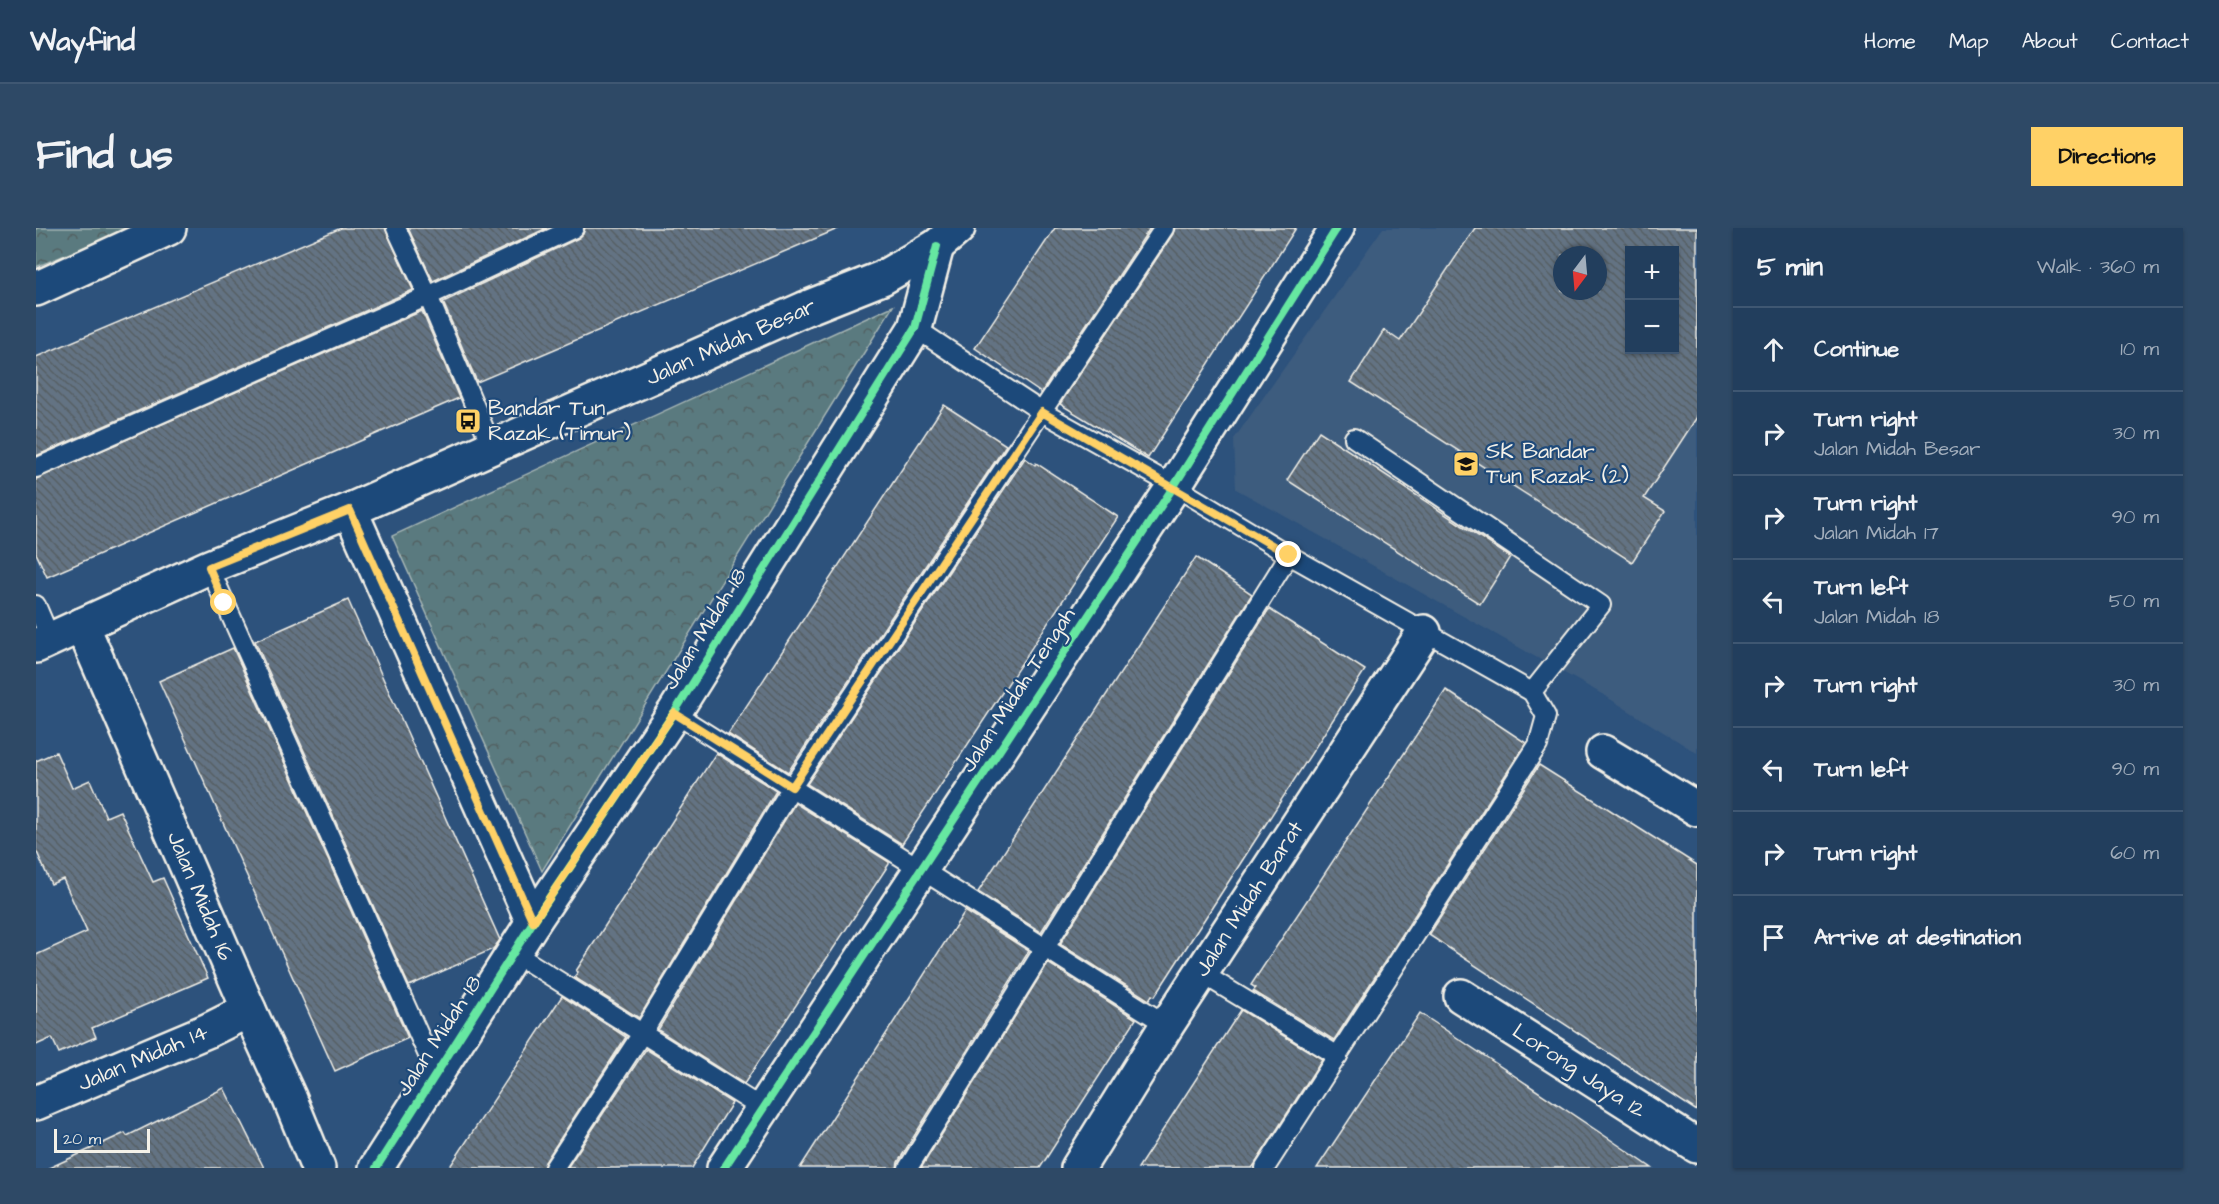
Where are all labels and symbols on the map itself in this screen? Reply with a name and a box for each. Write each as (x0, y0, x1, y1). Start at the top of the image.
north arrow (1553, 246, 1607, 300)
street label: Jalan Midah Besar (641, 291, 821, 393)
place label: Bandar Tun Razak (Timur) (488, 393, 631, 449)
bus stop icon: Bandar Tun Razak (Timur) (453, 406, 483, 436)
place label: SK Bandar Tun Razak (2) (1486, 436, 1629, 492)
school or university icon: SK Bandar Tun Razak (2) (1451, 449, 1481, 479)
route end (1275, 541, 1301, 567)
street label: Jalan Midah 18 (655, 562, 755, 696)
route start (210, 589, 236, 615)
street label: Jalan Midah Tengah (953, 601, 1084, 779)
street label: Jalan Midah Barat (1187, 815, 1311, 983)
street label: Jalan Midah 16 (159, 827, 241, 966)
street label: Jalan Midah 18 (388, 970, 490, 1102)
street label: Lorong Jaya 12 (1506, 1016, 1652, 1127)
street label: Jalan Midah 14 (73, 1017, 213, 1099)
scale bar (54, 1126, 150, 1154)

